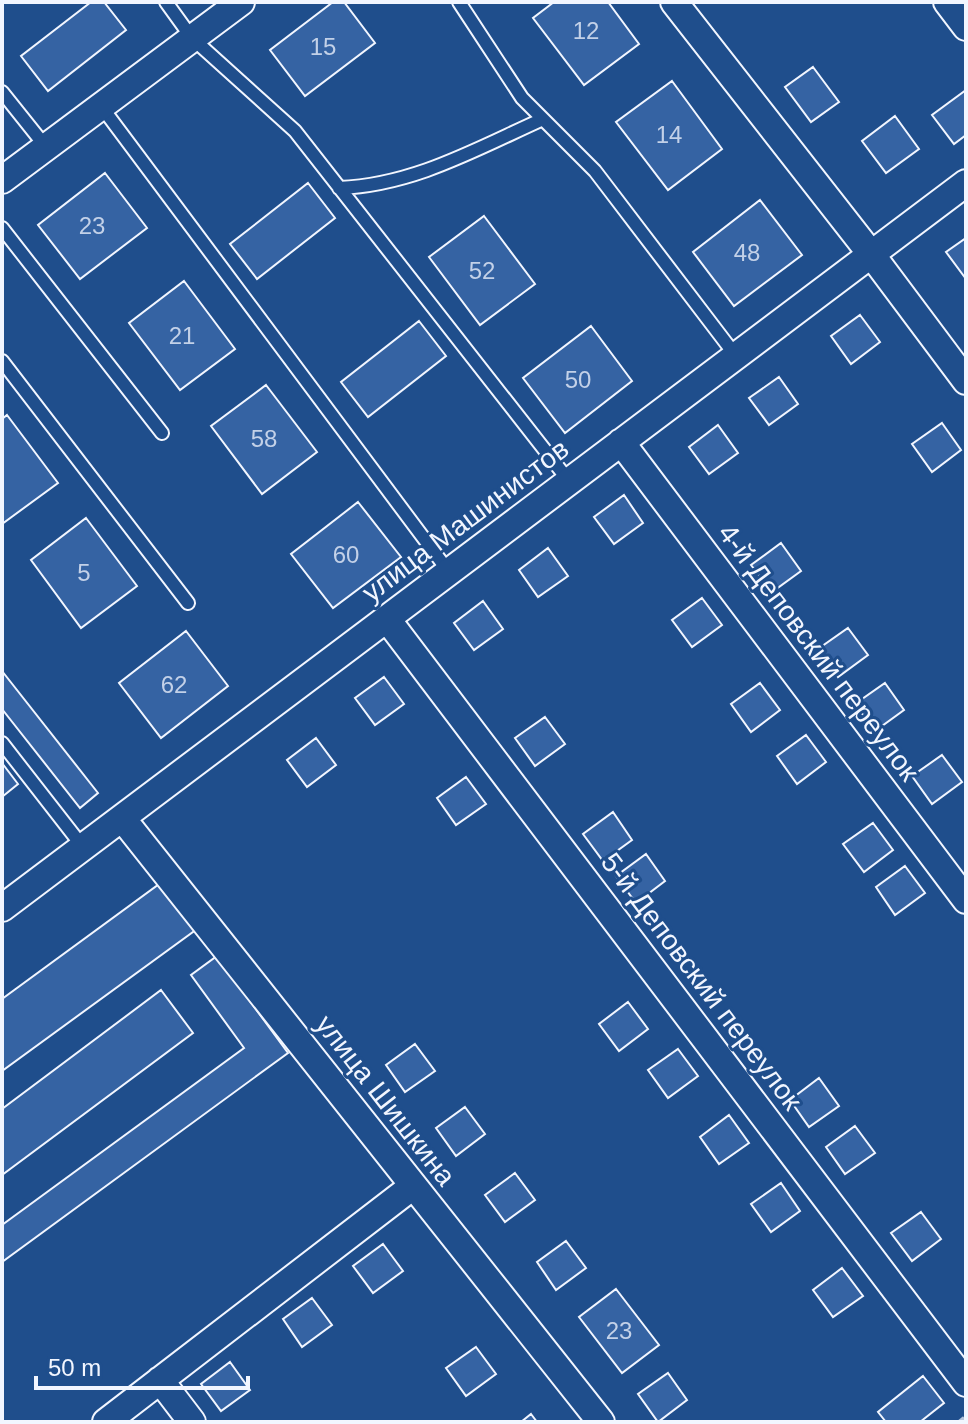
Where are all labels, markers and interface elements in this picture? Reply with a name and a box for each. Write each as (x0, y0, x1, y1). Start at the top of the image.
house number: 12 (573, 17, 599, 44)
house number: 15 (310, 33, 336, 60)
house number: 14 (656, 121, 682, 148)
house number: 23 (79, 212, 105, 239)
house number: 48 (734, 239, 760, 266)
house number: 52 (469, 257, 495, 284)
house number: 21 (169, 322, 195, 349)
house number: 50 (565, 366, 591, 393)
house number: 58 (251, 425, 277, 452)
street label: улица Машинистов (356, 433, 575, 608)
street label: 4-й Деповский переулок (712, 518, 926, 787)
house number: 60 (333, 541, 359, 568)
house number: 5 (77, 559, 91, 586)
house number: 62 (161, 671, 187, 698)
street label: 5-й Деповский переулок (595, 847, 809, 1116)
street label: улица Шишкина (310, 1009, 462, 1192)
house number: 23 (606, 1317, 632, 1344)
scale bar (36, 1340, 248, 1390)
text: 50 m (48, 1354, 101, 1381)

